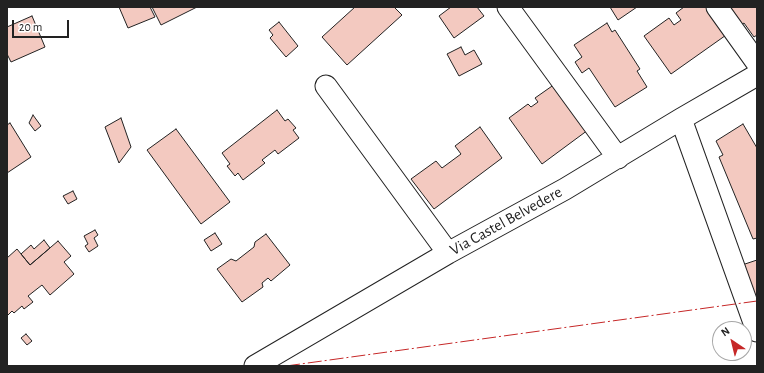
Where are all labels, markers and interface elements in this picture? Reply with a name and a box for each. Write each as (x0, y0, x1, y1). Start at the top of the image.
scale bar (14, 12, 71, 38)
text: 20 m (19, 21, 42, 33)
street label: Via Castel Belvedere (447, 182, 565, 260)
north arrow (712, 321, 752, 361)
text: N (719, 325, 732, 338)

